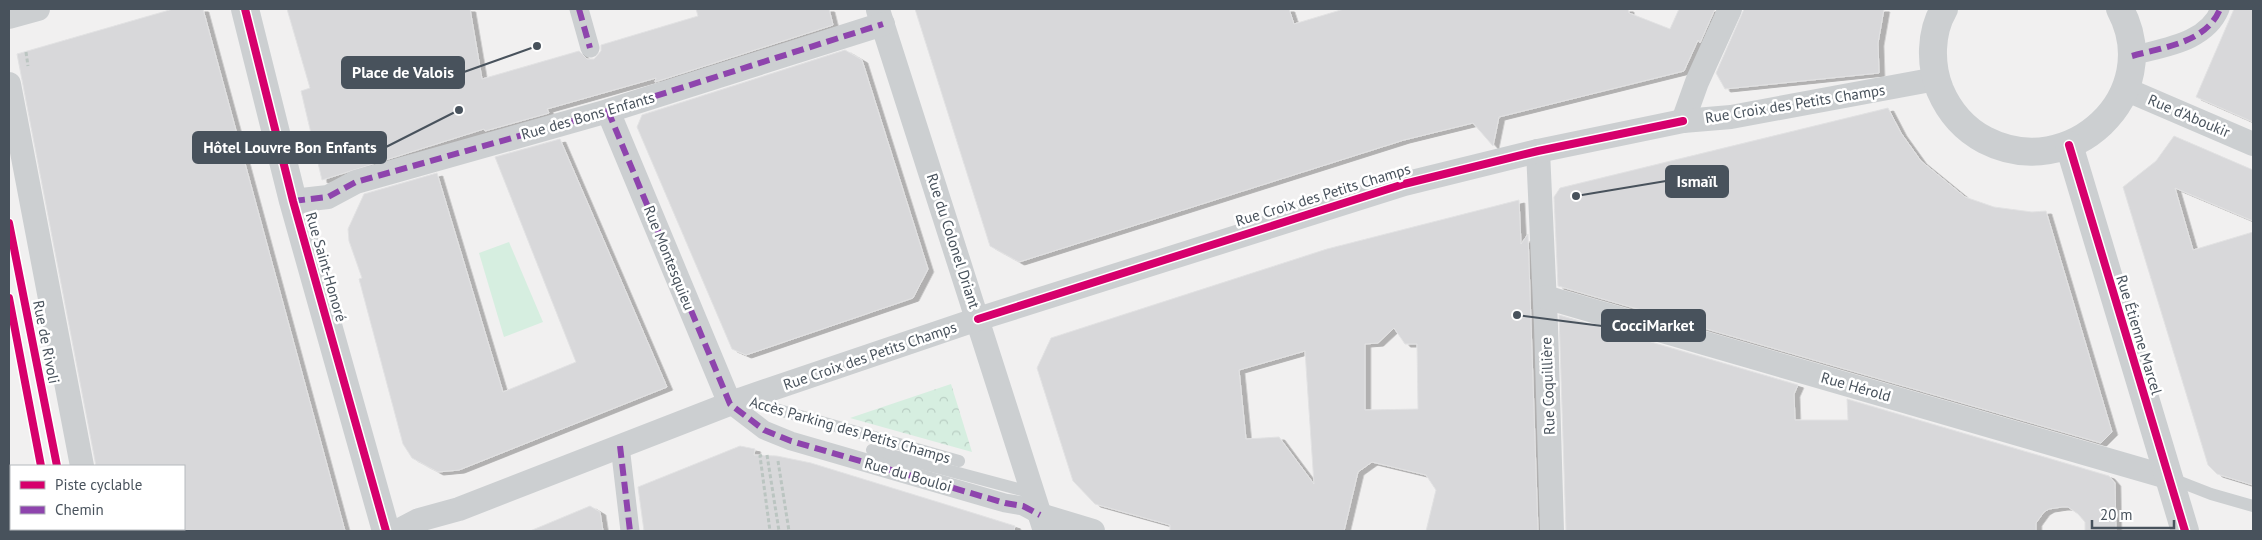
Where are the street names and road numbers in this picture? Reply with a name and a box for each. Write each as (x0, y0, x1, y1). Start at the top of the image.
street label: Rue Croix des Petits Champs (1704, 80, 1886, 127)
street label: Rue des Bons Enfants (519, 87, 657, 144)
street label: Rue d'Aboukir (2145, 90, 2233, 141)
street label: Rue Croix des Petits Champs (1233, 159, 1413, 230)
street label: Rue du Colonel Driant (923, 171, 984, 311)
street label: Rue Montesquieu (640, 203, 699, 313)
street label: Rue Saint-Honoré (302, 210, 351, 324)
street label: Rue Étienne Marcel (2112, 273, 2167, 398)
street label: Rue de Rivoli (29, 299, 64, 385)
street label: Rue Croix des Petits Champs (781, 317, 959, 394)
street label: Rue Coquillière (1536, 337, 1559, 435)
street label: Rue Hérold (1819, 367, 1893, 406)
street label: Accès Parking des Petits Champs (748, 392, 953, 467)
street label: Rue du Bouloi (862, 453, 954, 496)

